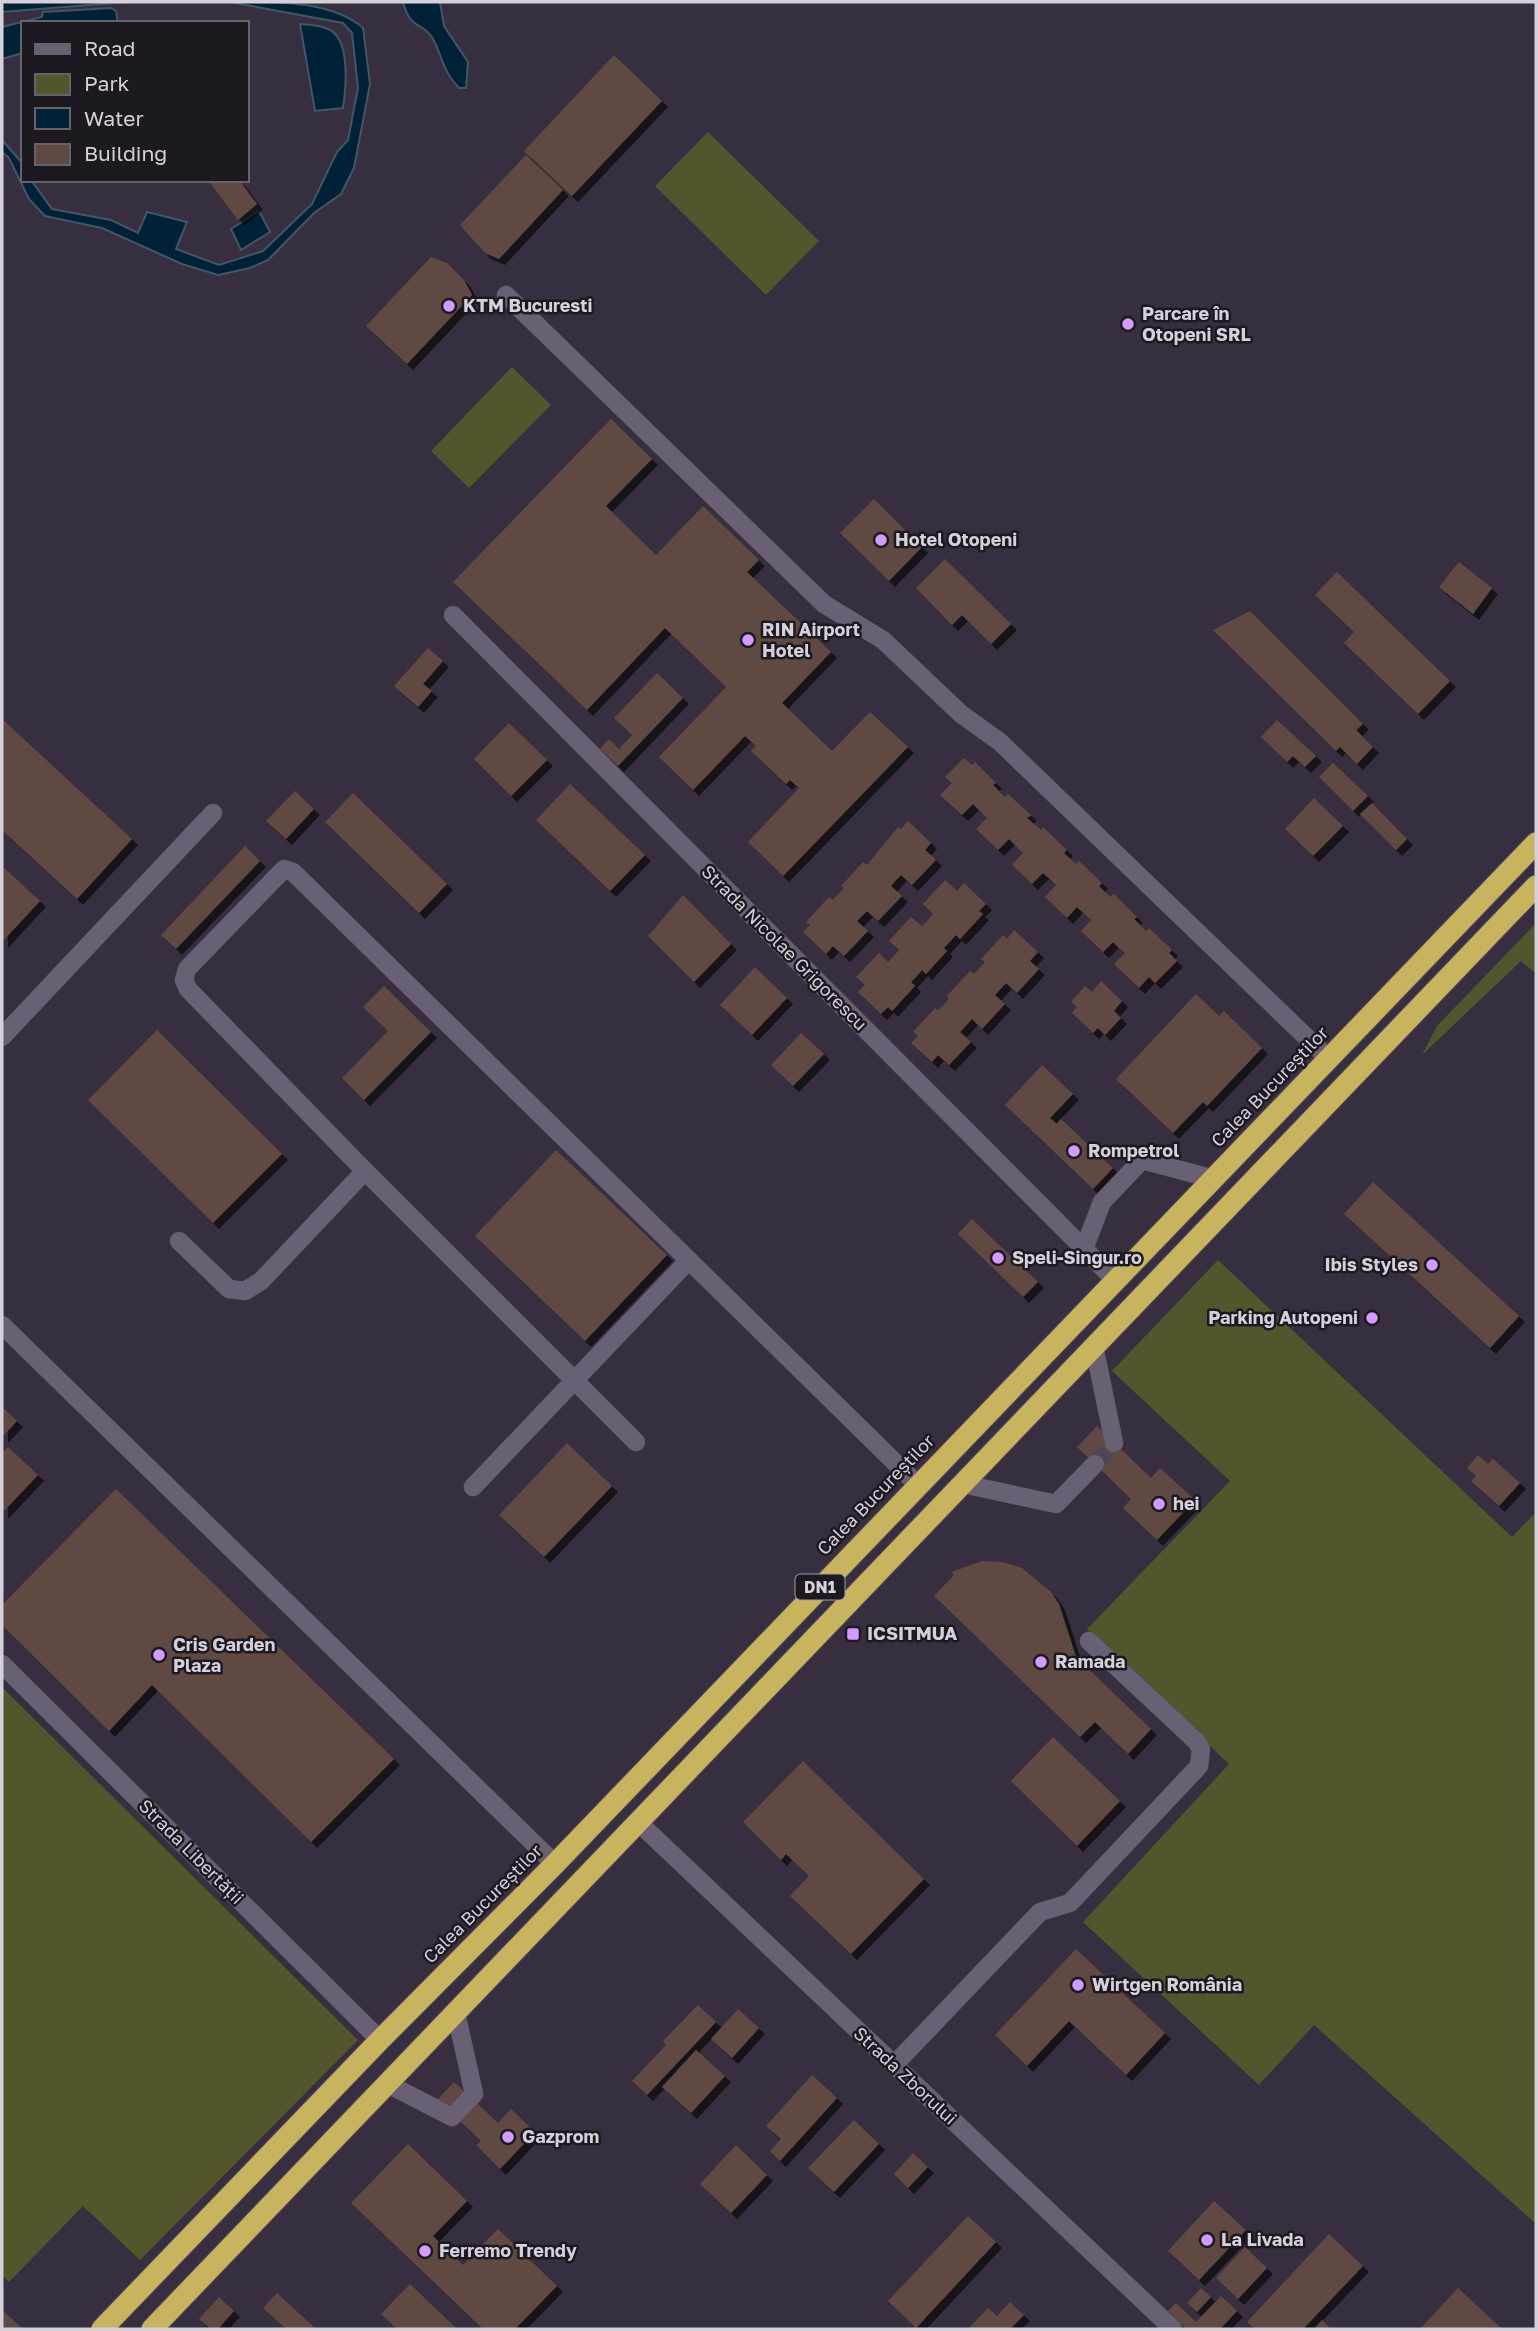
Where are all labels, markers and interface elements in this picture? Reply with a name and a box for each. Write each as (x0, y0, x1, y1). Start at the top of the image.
legend (21, 21, 248, 182)
text: Road (84, 35, 135, 61)
text: Park (84, 70, 130, 96)
text: Water (84, 105, 144, 131)
text: Building (84, 140, 167, 166)
place label: KTM Bucuresti (463, 294, 592, 316)
marker: KTM Bucuresti (441, 298, 457, 314)
place label: Parcare în Otopeni SRL (1142, 302, 1251, 345)
marker: Parcare în Otopeni SRL (1120, 316, 1136, 332)
place label: Hotel Otopeni (895, 528, 1017, 550)
marker: Hotel Otopeni (873, 532, 889, 548)
place label: RIN Airport Hotel (762, 618, 860, 661)
marker: RIN Airport Hotel (740, 632, 756, 648)
street label: Strada Nicolae Grigorescu (697, 860, 872, 1035)
street label: Calea Bucureștilor (1206, 1021, 1332, 1151)
place label: Rompetrol (1088, 1139, 1179, 1161)
marker: Rompetrol (1066, 1143, 1082, 1159)
place label: Speli-Singur.ro (1012, 1246, 1142, 1268)
marker: Speli-Singur.ro (990, 1250, 1006, 1266)
place label: Ibis Styles (1325, 1253, 1418, 1275)
marker: Ibis Styles (1424, 1257, 1440, 1273)
place label: Parking Autopeni (1208, 1306, 1358, 1328)
marker: Parking Autopeni (1364, 1310, 1380, 1326)
street label: Calea Bucureștilor (812, 1429, 938, 1559)
place label: hei (1173, 1492, 1200, 1514)
marker: hei (1151, 1496, 1167, 1512)
road number: DN1 (796, 1574, 844, 1600)
place label: ICSITMUA (867, 1622, 957, 1644)
marker: ICSITMUA (845, 1626, 861, 1642)
place label: Cris Garden Plaza (173, 1633, 275, 1676)
marker: Cris Garden Plaza (151, 1647, 167, 1663)
place label: Ramada (1055, 1650, 1125, 1672)
marker: Ramada (1033, 1654, 1049, 1670)
street label: Strada Libertății (135, 1794, 249, 1908)
street label: Calea Bucureștilor (418, 1839, 546, 1967)
place label: Wirtgen România (1092, 1973, 1242, 1995)
marker: Wirtgen România (1070, 1977, 1086, 1993)
street label: Strada Zborului (849, 2022, 962, 2129)
place label: Gazprom (522, 2125, 599, 2147)
marker: Gazprom (500, 2129, 516, 2145)
place label: La Livada (1221, 2228, 1304, 2250)
marker: La Livada (1199, 2232, 1215, 2248)
place label: Ferremo Trendy (439, 2239, 577, 2261)
marker: Ferremo Trendy (417, 2243, 433, 2259)

